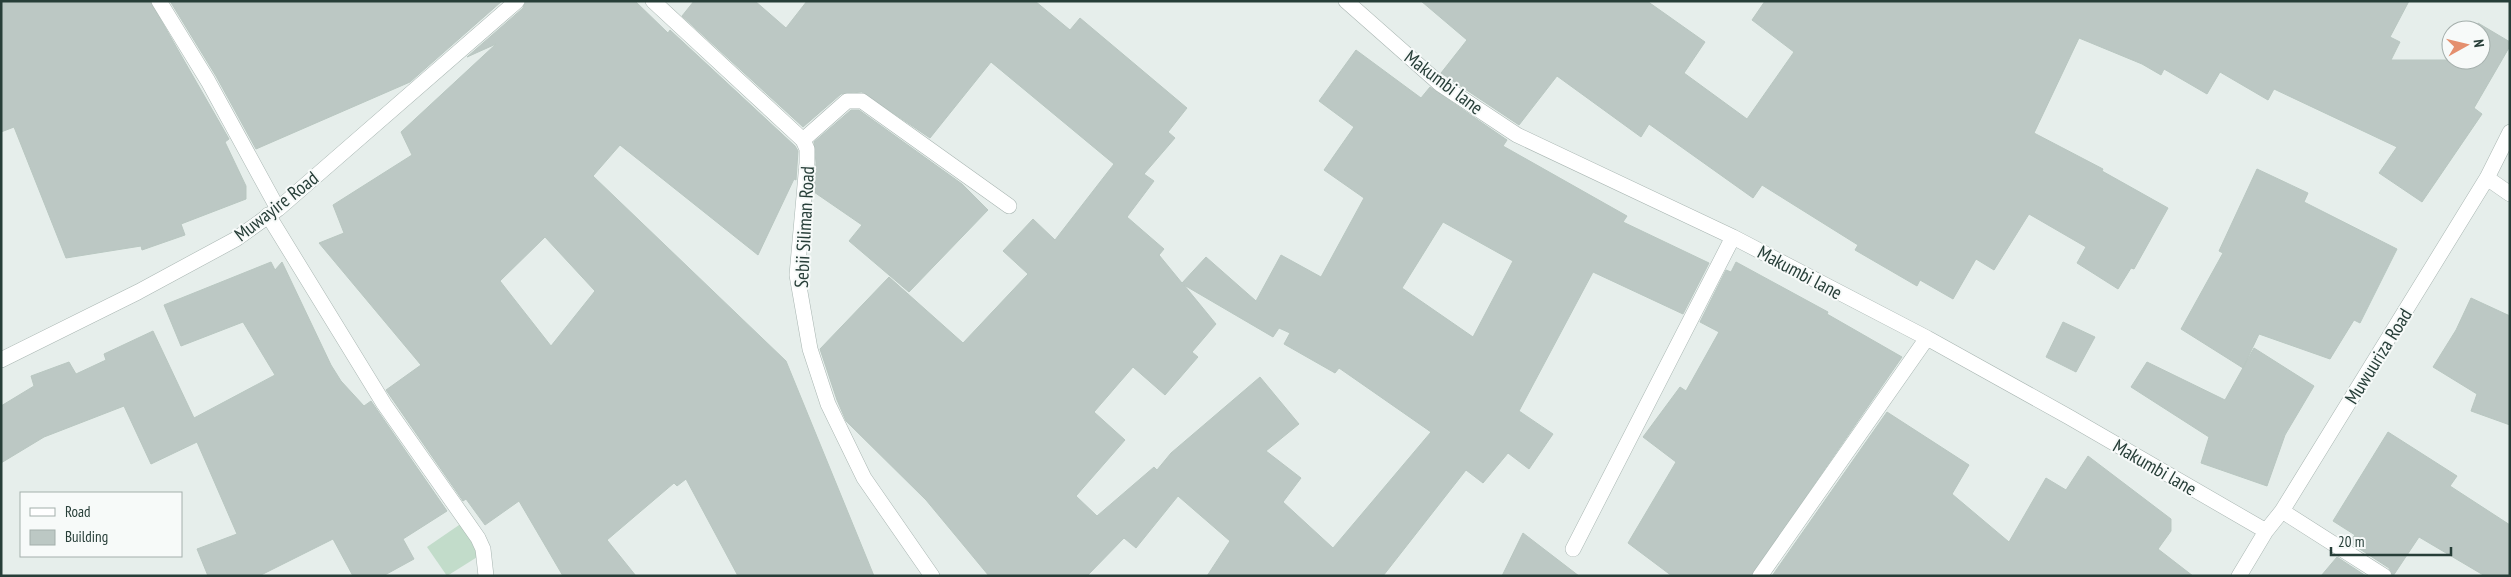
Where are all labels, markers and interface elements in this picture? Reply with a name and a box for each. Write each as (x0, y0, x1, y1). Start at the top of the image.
north arrow (2441, 20, 2491, 70)
text: N (2469, 38, 2488, 48)
street label: Makumbi lane (1400, 45, 1488, 119)
street label: Sebii Siliman Road (789, 165, 819, 289)
street label: Muwayire Road (229, 166, 323, 246)
street label: Makumbi lane (1754, 240, 1847, 304)
street label: Muwuuriza Road (2339, 304, 2417, 408)
street label: Makumbi lane (2109, 434, 2201, 501)
legend (20, 492, 182, 557)
text: Road (65, 502, 91, 521)
scale bar (2331, 524, 2451, 556)
text: Building (65, 527, 108, 546)
text: 20 m (2338, 532, 2364, 551)

